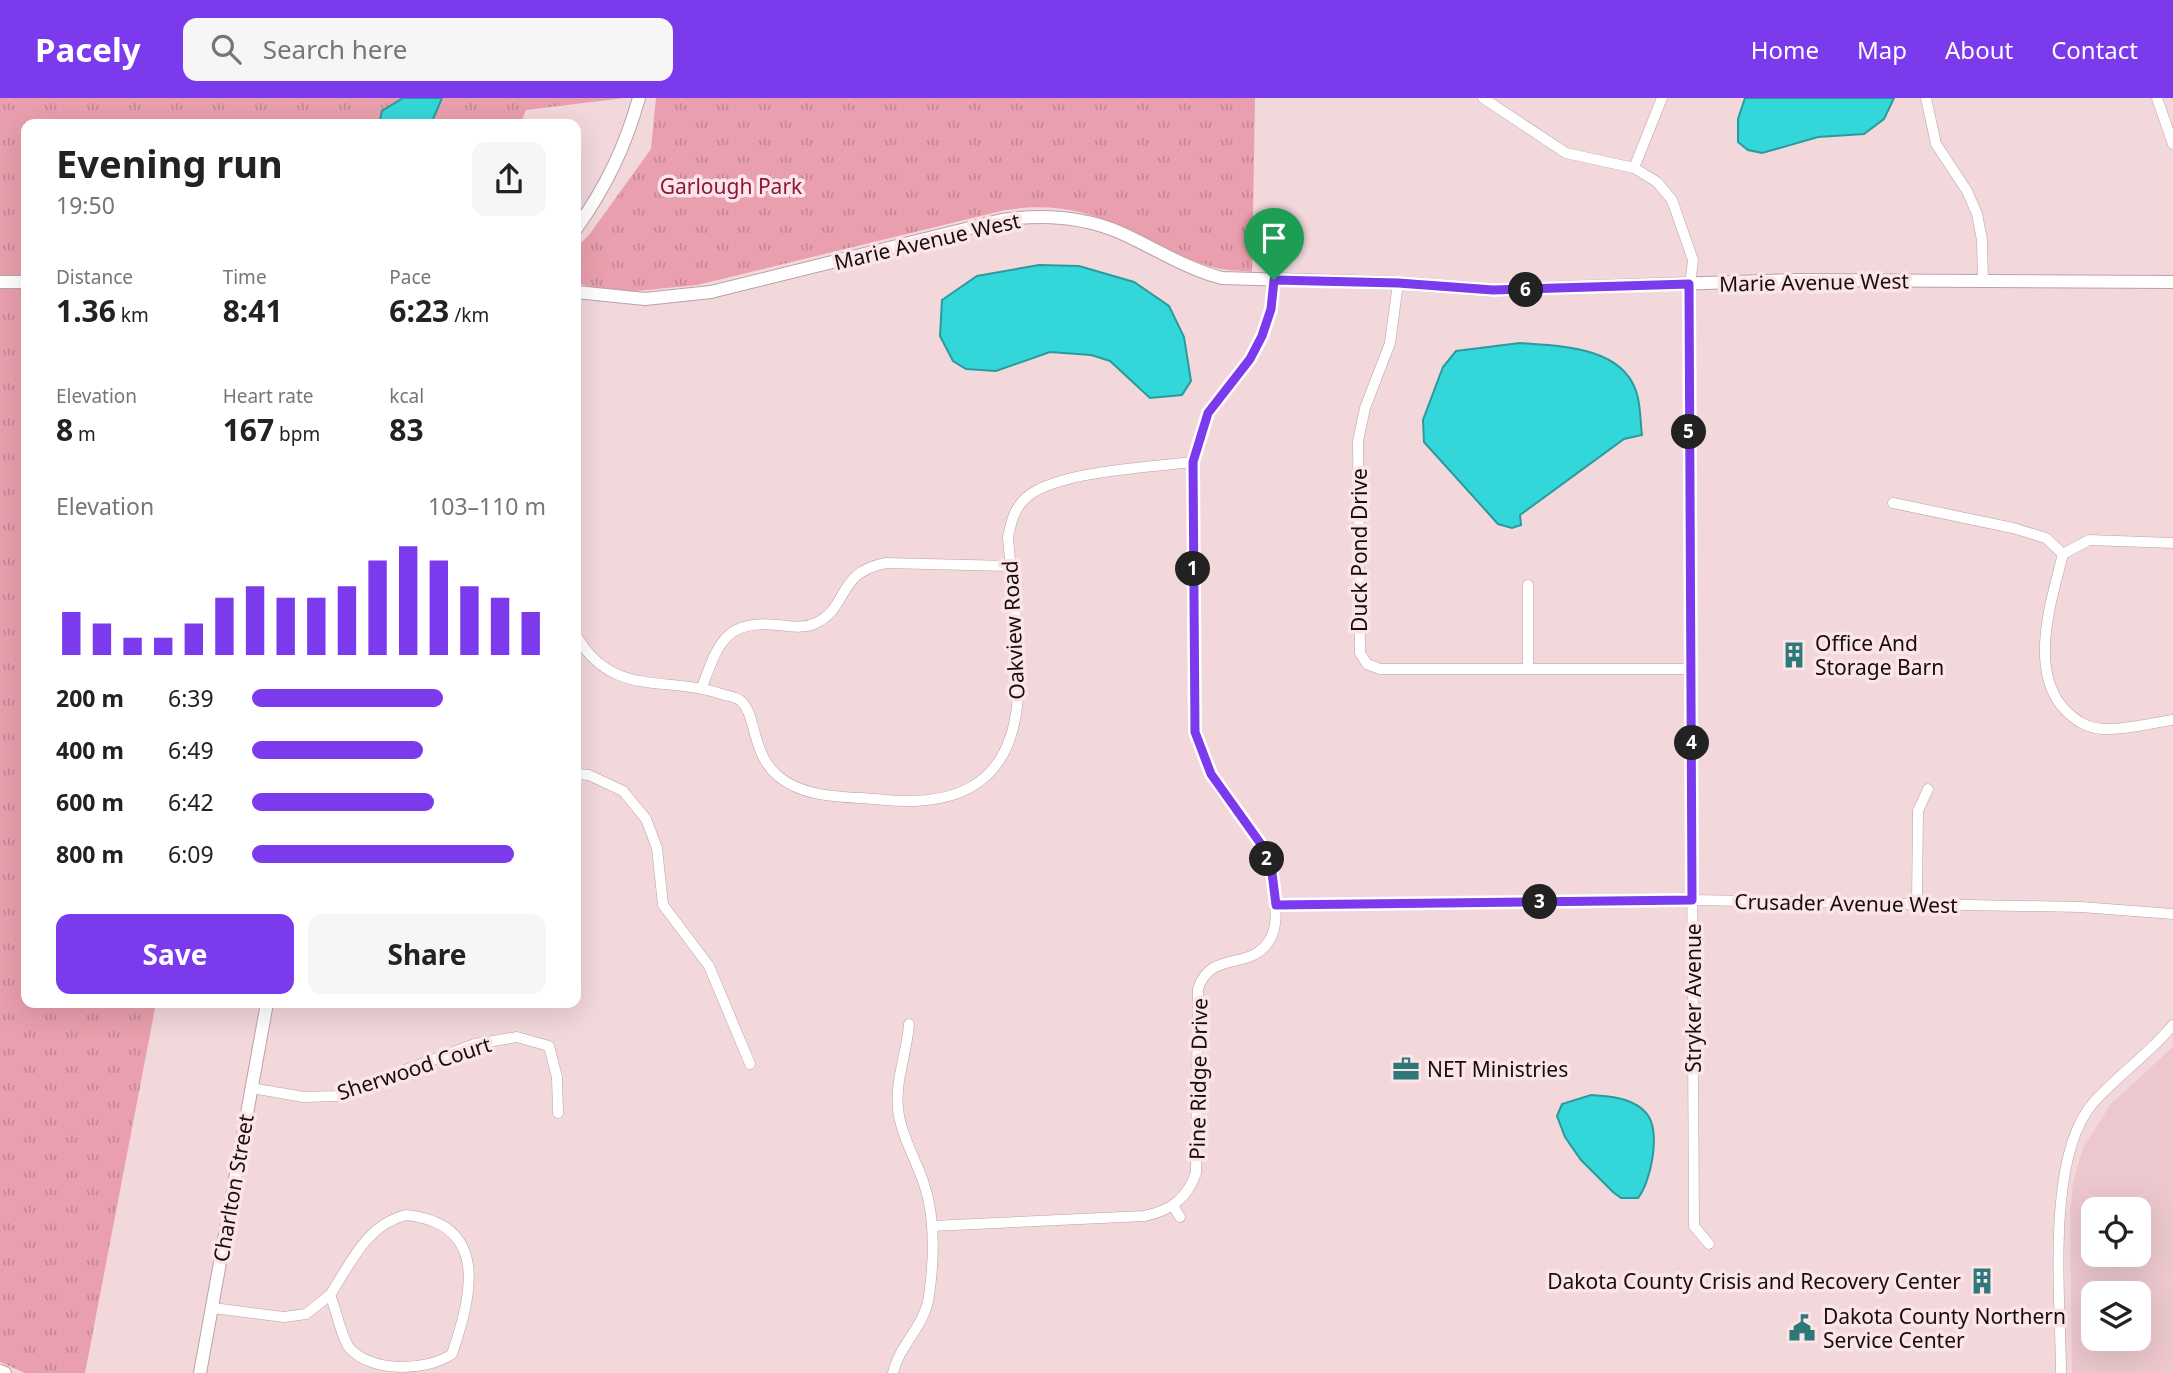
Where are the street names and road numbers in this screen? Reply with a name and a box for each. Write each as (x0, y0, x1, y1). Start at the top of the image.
street label: Marie Avenue West (831, 206, 1023, 276)
street label: Marie Avenue West (1719, 266, 1910, 298)
street label: Duck Pond Drive (1345, 468, 1373, 632)
street label: Oakview Road (995, 560, 1031, 700)
street label: Crusader Avenue West (1734, 887, 1958, 919)
street label: Stryker Avenue (1679, 923, 1707, 1073)
street label: Pine Ridge Drive (1183, 998, 1213, 1160)
street label: Sherwood Court (333, 1030, 495, 1106)
street label: Charlton Street (206, 1112, 260, 1264)

